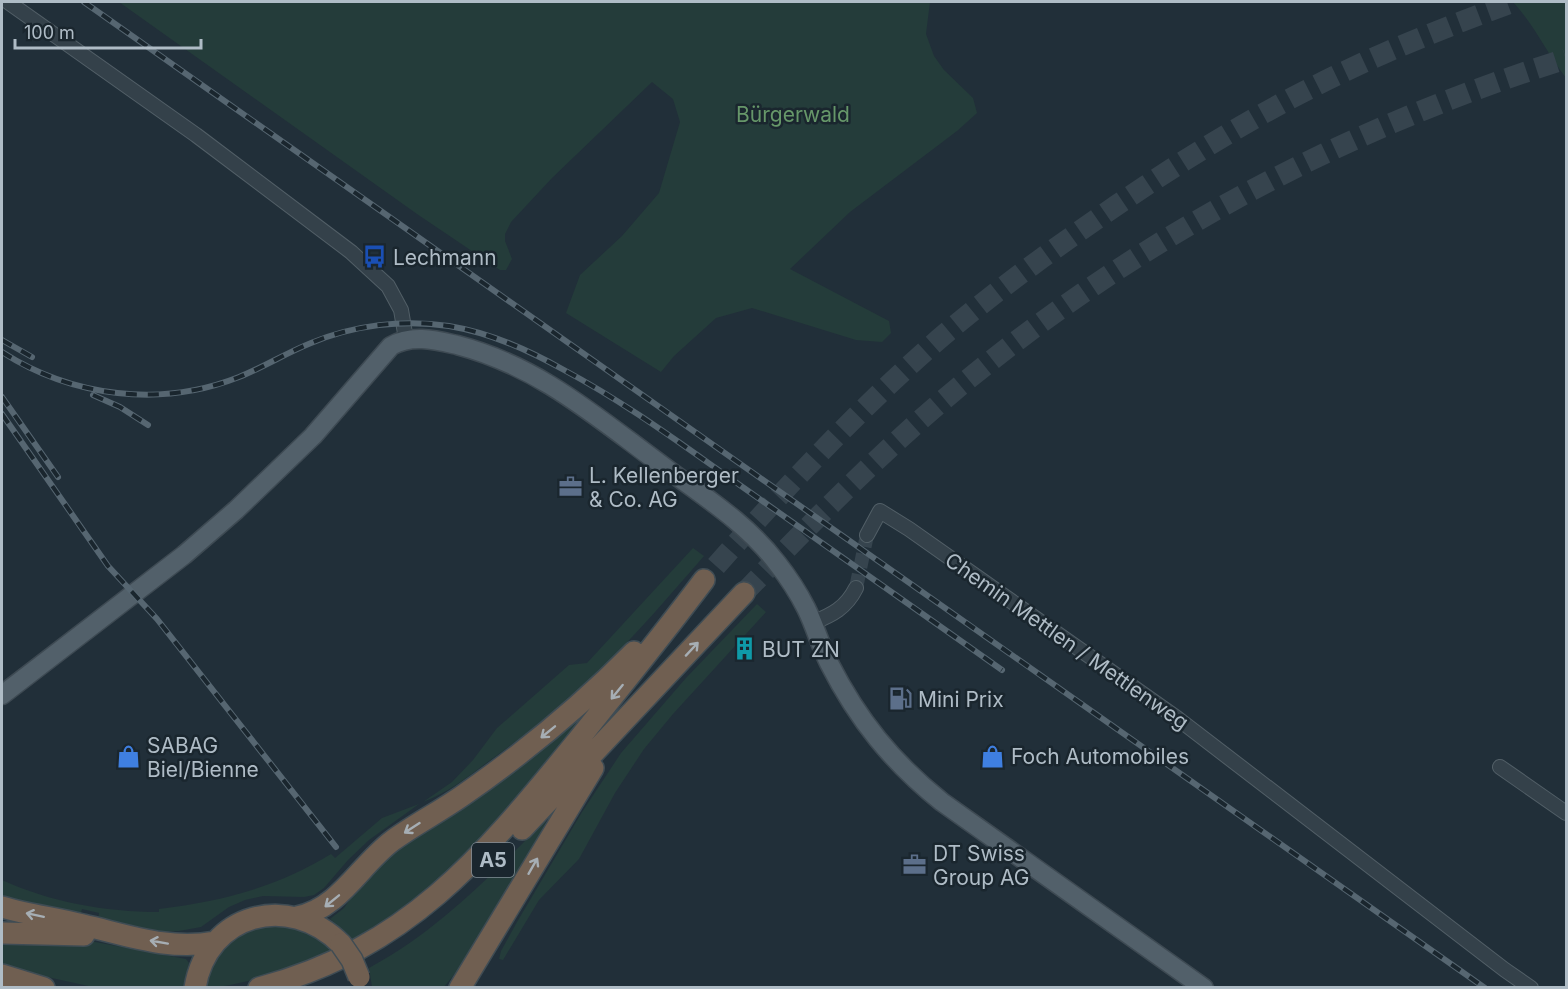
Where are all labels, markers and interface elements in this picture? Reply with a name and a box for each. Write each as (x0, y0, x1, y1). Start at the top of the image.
scale bar (15, 12, 201, 50)
text: 100 m (24, 22, 75, 43)
park label: Bürgerwald (736, 102, 850, 127)
bus stop icon: Lechmann (362, 244, 388, 270)
place label: Lechmann (393, 245, 497, 270)
place label: L. Kellenberger & Co. AG (589, 463, 739, 512)
office icon: L. Kellenberger & Co. AG (558, 474, 584, 500)
street label: Chemin Mettlen / Mettlenweg (940, 547, 1194, 735)
building icon: BUT ZN (731, 636, 757, 662)
place label: BUT ZN (762, 637, 840, 662)
one-way arrow (685, 642, 699, 657)
one-way arrow (610, 684, 624, 699)
fuel station icon: Mini Prix (887, 686, 913, 712)
place label: Mini Prix (918, 687, 1004, 712)
one-way arrow (540, 725, 556, 738)
place label: SABAG Biel/Bienne (147, 733, 259, 782)
shop icon: Foch Automobiles (980, 743, 1006, 769)
shop icon: SABAG Biel/Bienne (116, 744, 142, 770)
place label: Foch Automobiles (1011, 744, 1189, 769)
one-way arrow (404, 822, 421, 834)
place label: DT Swiss Group AG (933, 841, 1029, 890)
road number: A5 (472, 843, 514, 877)
office icon: DT Swiss Group AG (902, 852, 928, 878)
one-way arrow (528, 858, 539, 876)
one-way arrow (324, 894, 340, 907)
one-way arrow (25, 909, 45, 920)
one-way arrow (150, 936, 169, 947)

